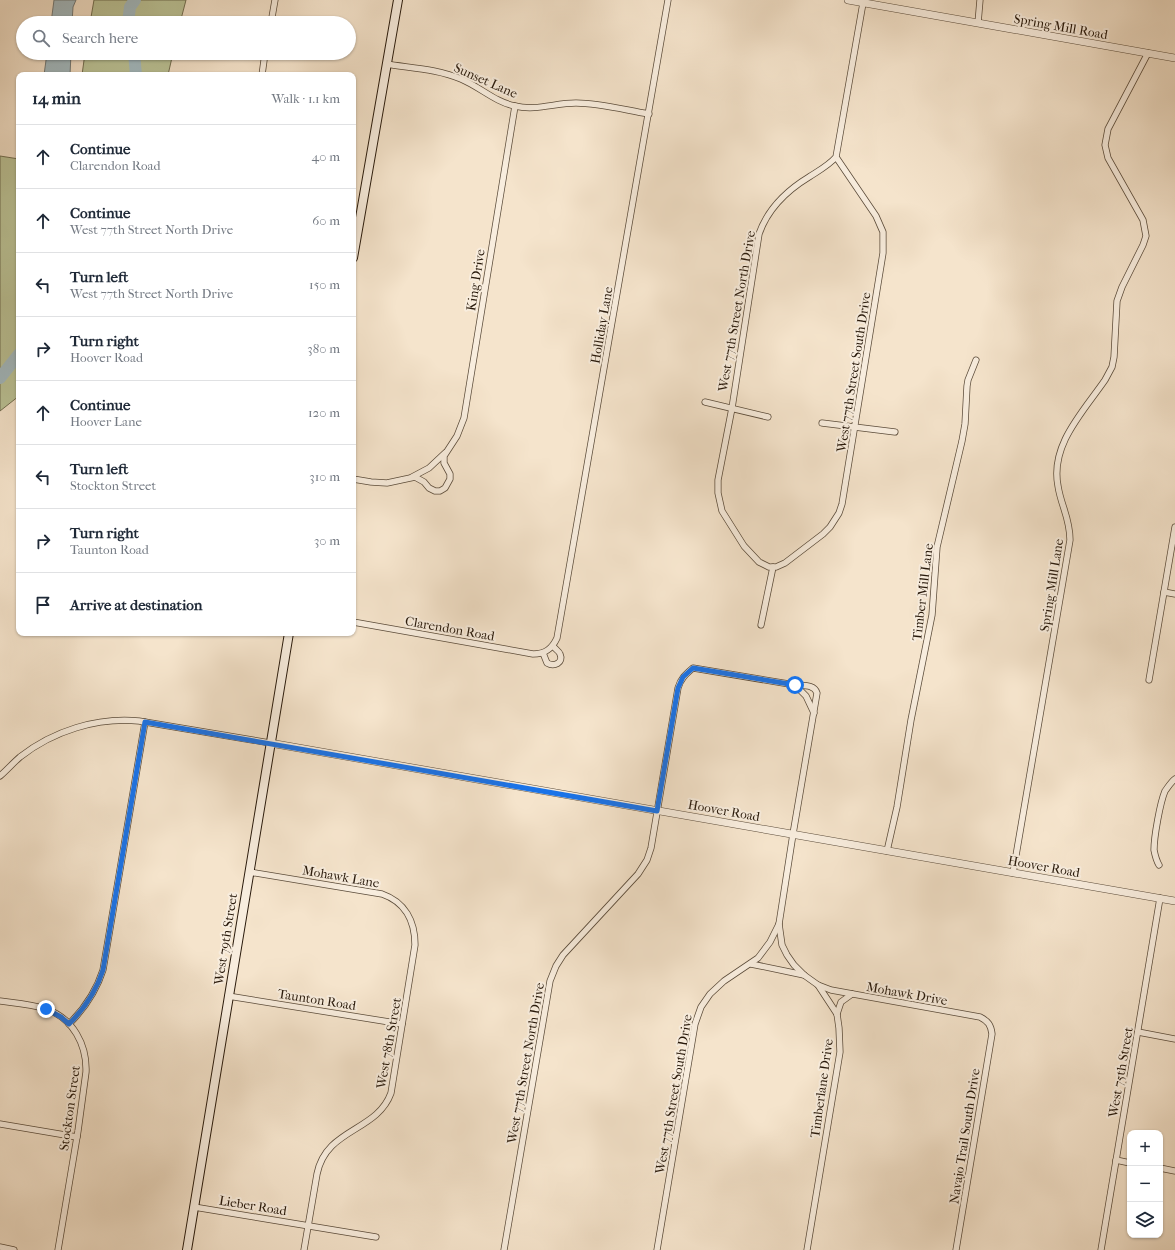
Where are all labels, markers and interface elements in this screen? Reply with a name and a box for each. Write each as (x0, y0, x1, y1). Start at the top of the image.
street label: Spring Mill Road (1013, 11, 1110, 42)
search box (16, 16, 356, 60)
icon: search (30, 27, 52, 49)
text: Search here (62, 29, 138, 47)
street label: Sunset Lane (452, 60, 520, 101)
text: 14 min (32, 88, 81, 108)
text: Walk · 1.1 km (272, 91, 340, 106)
text: Continue (70, 140, 130, 158)
icon: ahead (32, 146, 54, 168)
text: 40 m (312, 149, 340, 164)
text: Clarendon Road (70, 158, 161, 173)
text: Continue (70, 204, 130, 222)
icon: ahead (32, 210, 54, 232)
text: 60 m (312, 213, 340, 228)
text: West 77th Street North Drive (70, 222, 233, 237)
street label: West 77th Street North Drive (715, 229, 758, 394)
street label: King Drive (463, 248, 488, 312)
text: Turn left (70, 268, 128, 286)
icon: left (32, 274, 54, 296)
text: 150 m (309, 277, 340, 292)
street label: Holliday Lane (587, 285, 616, 365)
text: West 77th Street North Drive (70, 286, 233, 301)
street label: West 77th Street South Drive (833, 290, 874, 454)
text: Turn right (70, 332, 139, 350)
icon: right (32, 338, 54, 360)
text: 380 m (307, 341, 340, 356)
text: Hoover Road (70, 350, 143, 365)
text: Continue (70, 396, 130, 414)
icon: ahead (32, 402, 54, 424)
text: 120 m (308, 405, 340, 420)
text: Hoover Lane (70, 414, 142, 429)
text: Turn left (70, 460, 128, 478)
icon: left (32, 466, 54, 488)
text: 310 m (309, 469, 340, 484)
text: Stockton Street (70, 478, 156, 493)
text: Turn right (70, 524, 139, 542)
icon: right (32, 530, 54, 552)
text: 30 m (314, 533, 340, 548)
street label: Spring Mill Lane (1037, 537, 1066, 633)
text: Taunton Road (70, 542, 149, 557)
street label: Timber Mill Lane (909, 542, 936, 642)
icon: arrive (32, 594, 54, 616)
text: Arrive at destination (70, 596, 202, 614)
street label: Clarendon Road (404, 613, 497, 644)
route start (786, 676, 804, 694)
street label: Hoover Road (687, 797, 762, 824)
street label: Hoover Road (1007, 853, 1082, 880)
street label: Mohawk Lane (301, 862, 381, 891)
street label: West 79th Street (211, 892, 240, 987)
street label: Mohawk Drive (865, 979, 949, 1008)
street label: West 77th Street North Drive (504, 981, 547, 1146)
street label: Taunton Road (277, 986, 358, 1013)
street label: West 78th Street (373, 996, 404, 1091)
route end (37, 1000, 55, 1018)
street label: West 77th Street South Drive (652, 1013, 695, 1176)
street label: West 75th Street (1105, 1025, 1136, 1119)
street label: Timberlane Drive (807, 1037, 836, 1139)
street label: Stockton Street (56, 1064, 83, 1152)
street label: Navajo Trail South Drive (946, 1067, 983, 1205)
map controls (1127, 1130, 1163, 1238)
button: + (1127, 1130, 1163, 1166)
button: − (1127, 1166, 1163, 1202)
street label: Lieber Road (218, 1193, 289, 1218)
button: layers (1127, 1202, 1163, 1238)

